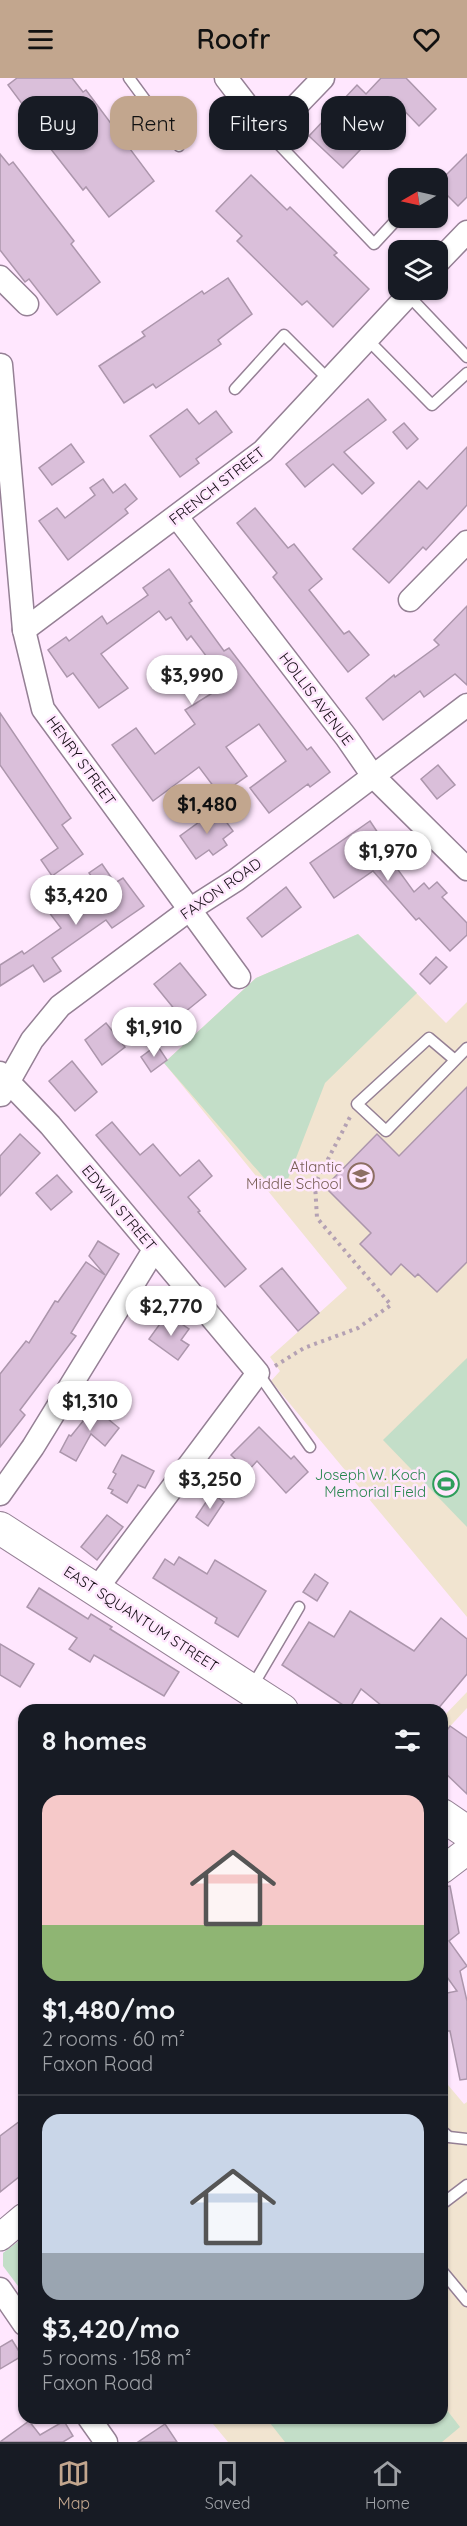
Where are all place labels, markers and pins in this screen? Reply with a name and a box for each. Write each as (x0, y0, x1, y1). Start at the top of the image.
pin: $3,990 (143, 655, 241, 706)
pin: $1,480 (158, 784, 256, 835)
pin: $1,970 (339, 831, 437, 882)
pin: $3,420 (27, 875, 125, 926)
pin: $1,910 (105, 1007, 203, 1058)
place label: Atlantic Middle School (246, 1157, 342, 1193)
school or university icon: Atlantic Middle School (346, 1161, 376, 1191)
pin: $2,770 (122, 1286, 220, 1337)
pin: $1,310 (41, 1381, 139, 1432)
pin: $3,250 (161, 1459, 259, 1510)
place label: Joseph W. Koch Memorial Field (315, 1465, 426, 1501)
sports icon: Joseph W. Koch Memorial Field (431, 1469, 461, 1499)

